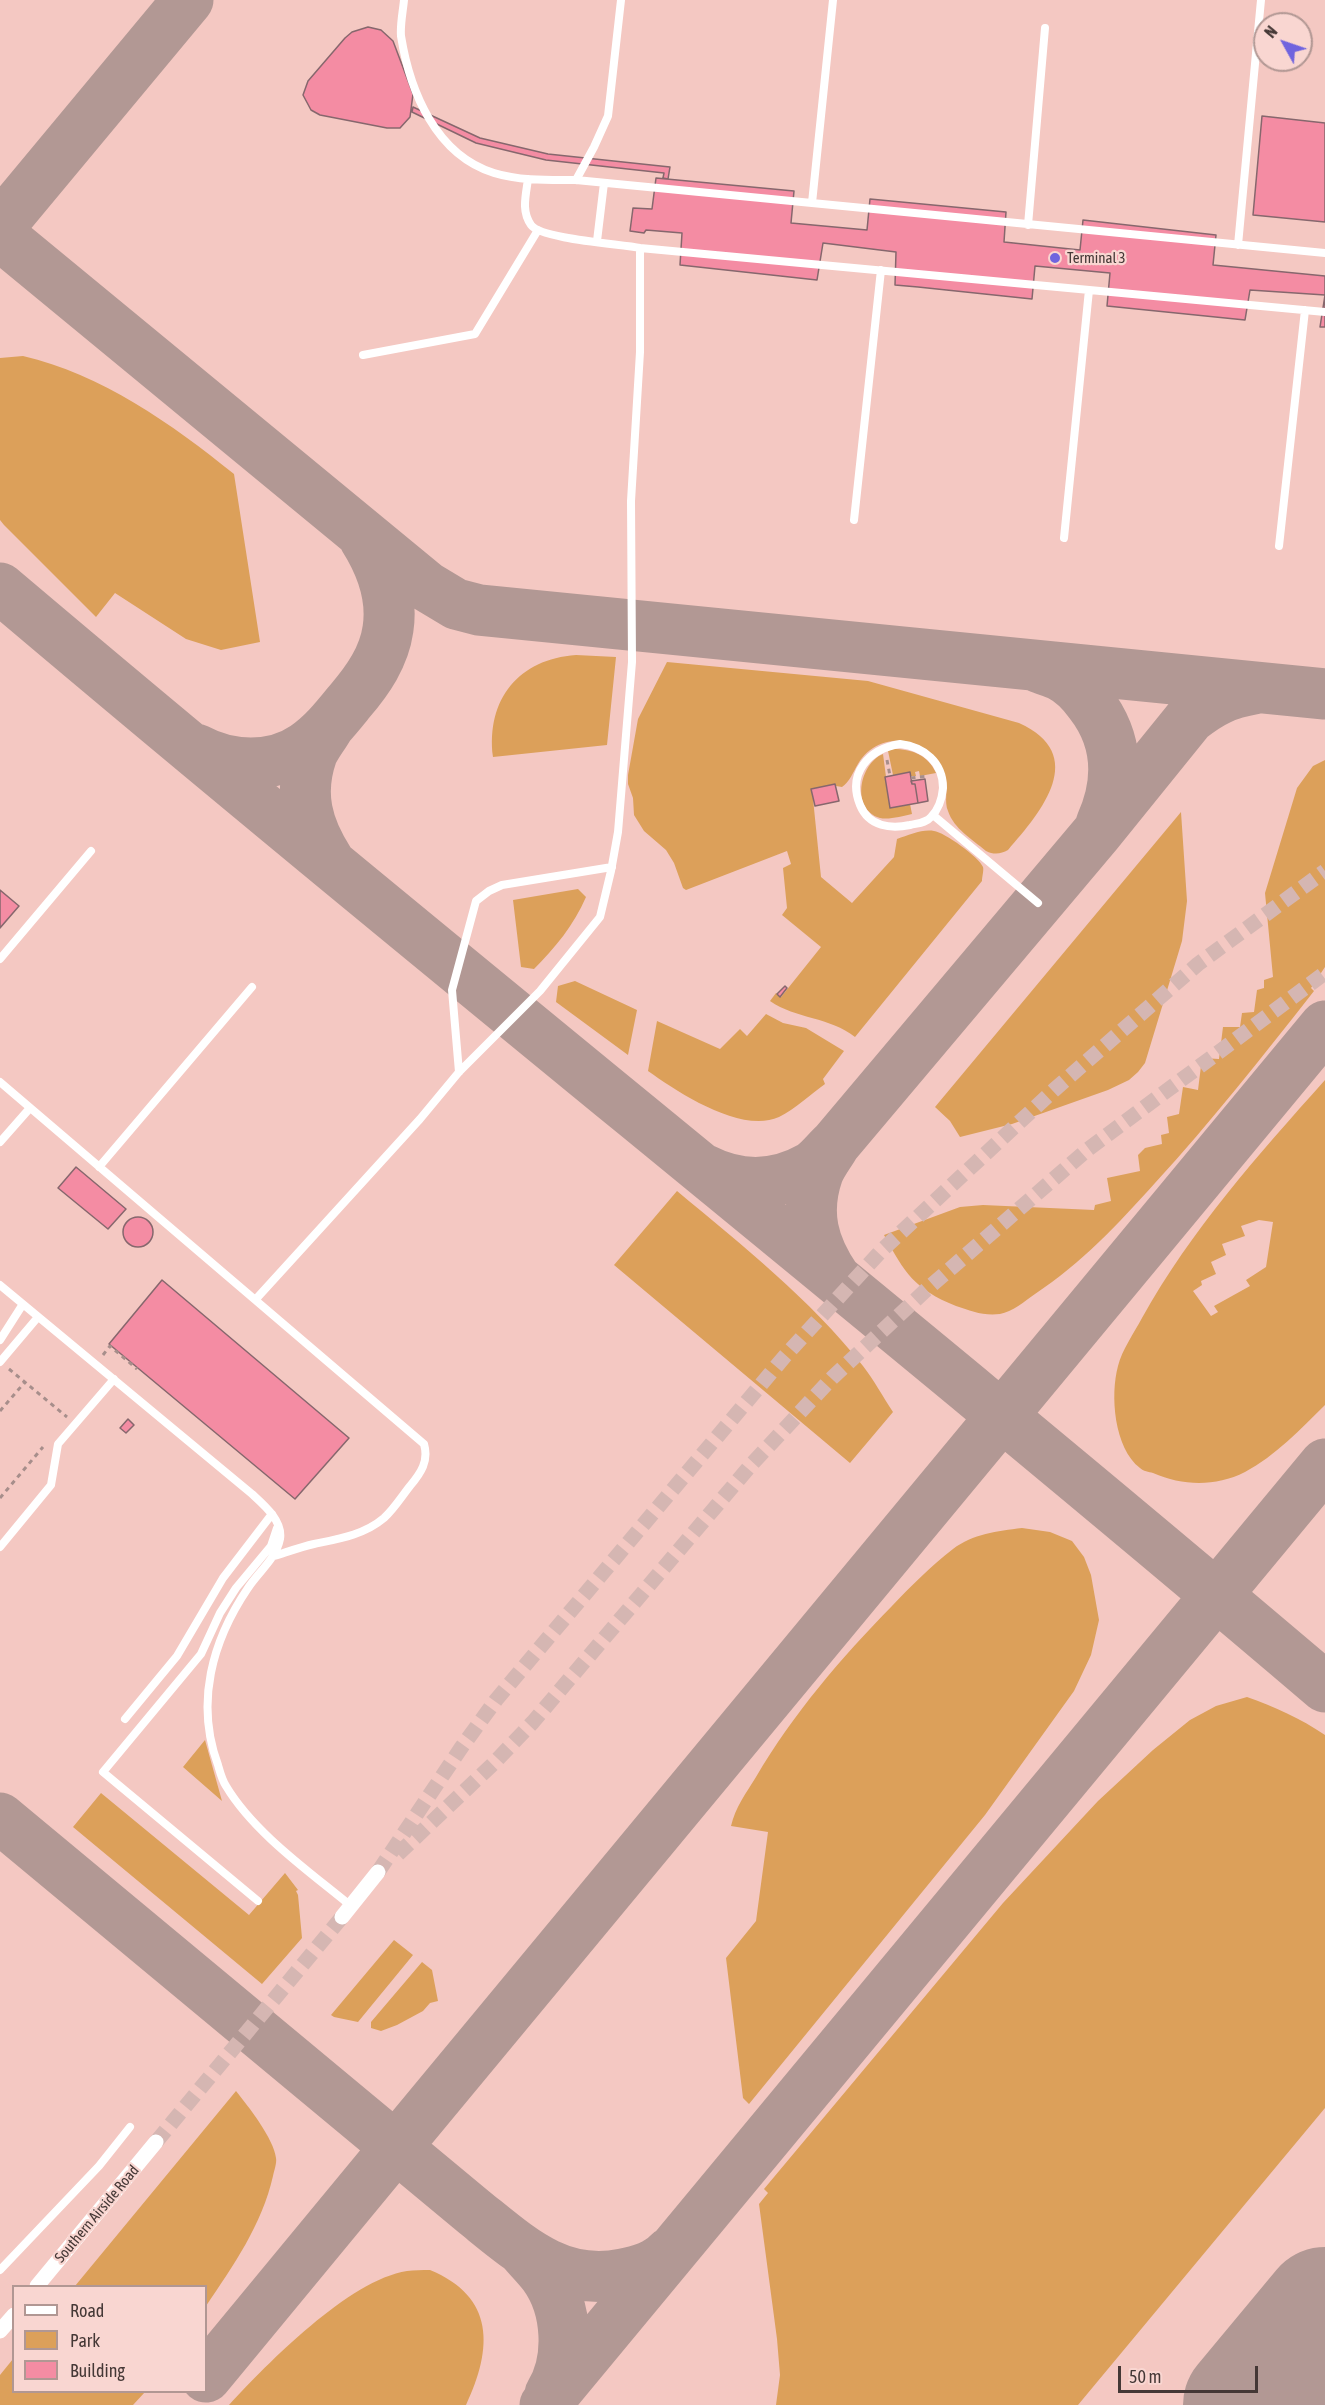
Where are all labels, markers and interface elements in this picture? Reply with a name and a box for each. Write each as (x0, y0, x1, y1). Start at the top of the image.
north arrow (1253, 12, 1313, 72)
text: N (1261, 22, 1281, 41)
place label: Terminal 3 (1067, 249, 1125, 267)
marker: Terminal 3 (1048, 251, 1062, 265)
street label: Southern Airside Road (51, 2162, 143, 2266)
legend (12, 2285, 207, 2393)
text: Road (70, 2300, 104, 2321)
text: Park (70, 2330, 100, 2351)
scale bar (1121, 2354, 1260, 2392)
text: Building (70, 2360, 125, 2381)
text: 50 m (1129, 2366, 1161, 2387)

